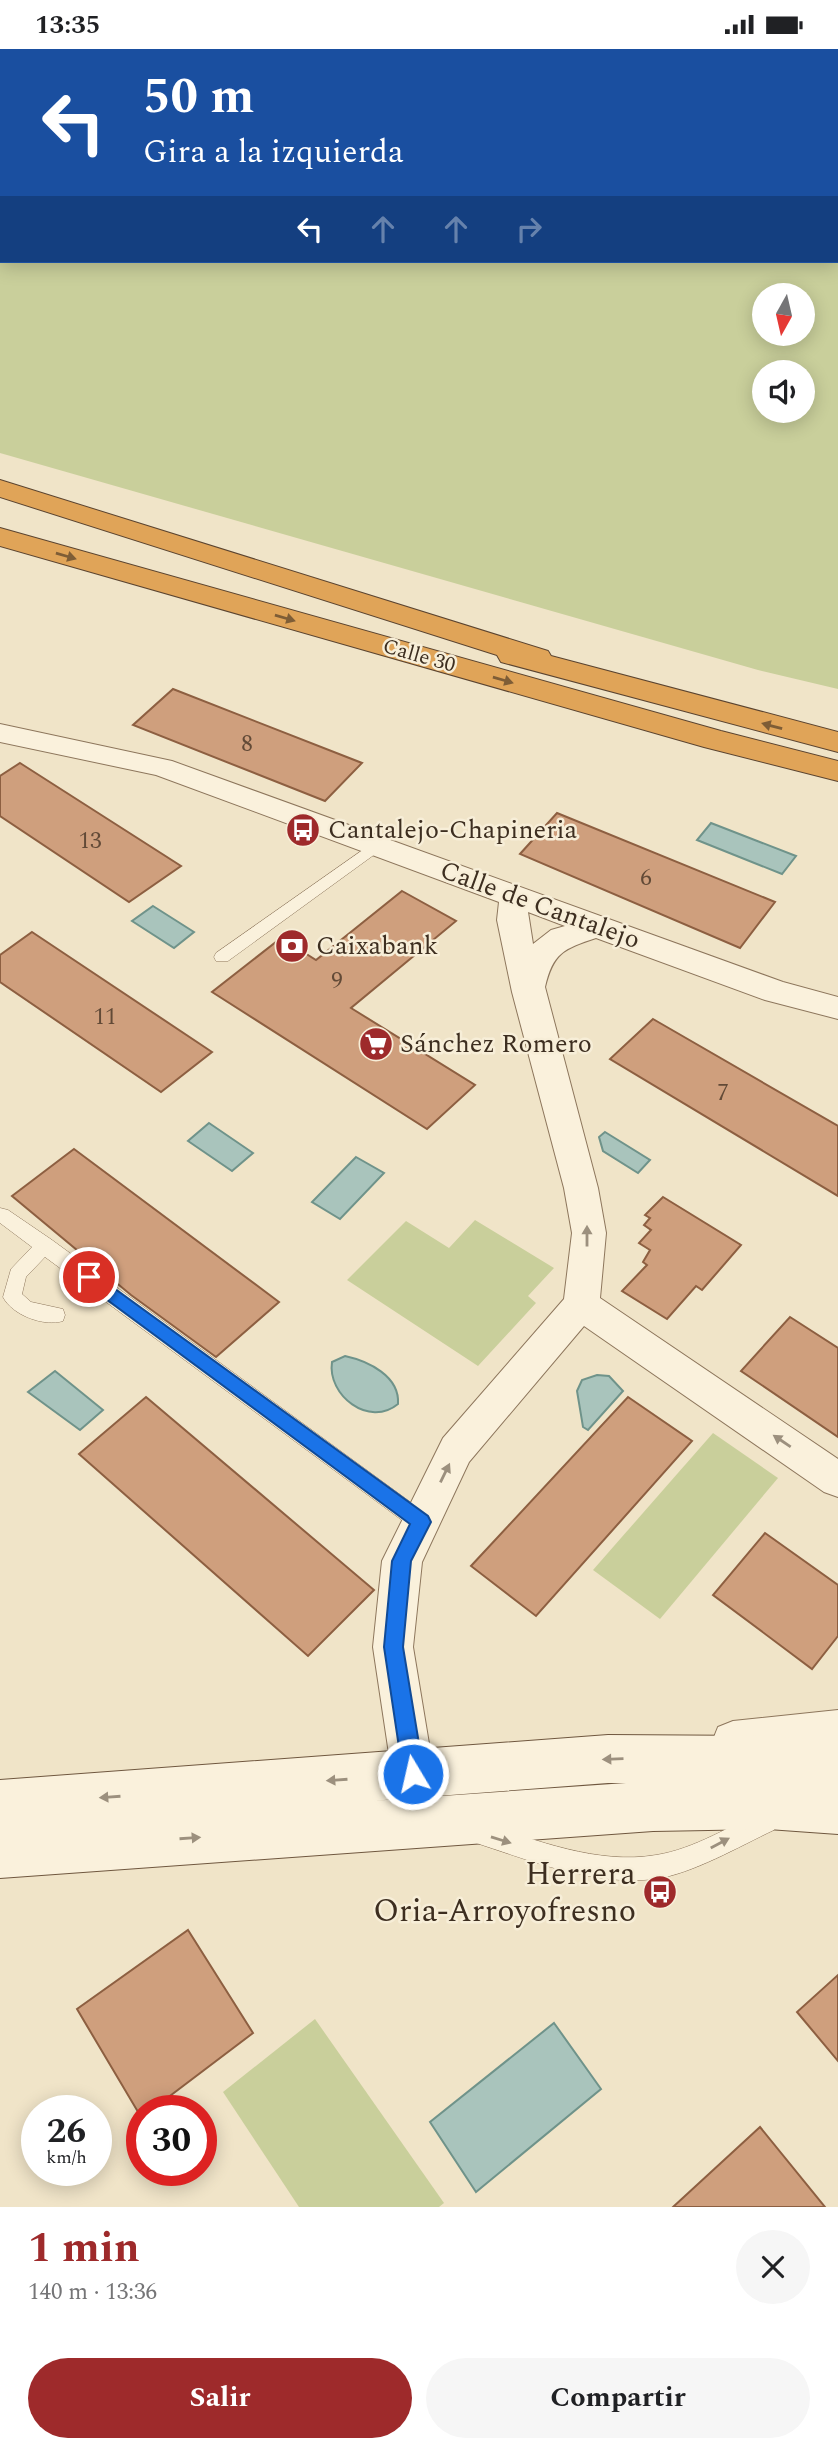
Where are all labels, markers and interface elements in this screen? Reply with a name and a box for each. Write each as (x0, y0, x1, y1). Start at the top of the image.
text: 13:35 (35, 5, 100, 45)
text: 50 m (143, 60, 254, 135)
icon: left (28, 77, 119, 168)
text: Gira a la izquierda (143, 128, 404, 177)
icon: left (291, 210, 329, 248)
icon: ahead (364, 210, 402, 248)
icon: ahead (437, 210, 475, 248)
icon: right (510, 210, 548, 248)
north arrow (752, 283, 816, 347)
map controls (752, 283, 815, 423)
button: sound (752, 360, 815, 423)
one-way arrow (55, 551, 76, 561)
one-way arrow (274, 613, 295, 623)
street label: Calle 30 (379, 630, 459, 682)
one-way arrow (493, 675, 514, 685)
one-way arrow (761, 720, 783, 731)
house number: 8 (241, 727, 253, 762)
place label: Cantalejo-Chapineria (328, 810, 578, 850)
bus stop icon: Cantalejo-Chapineria (284, 811, 322, 849)
house number: 13 (79, 824, 102, 859)
street label: Calle de Cantalejo (434, 850, 646, 960)
house number: 6 (640, 861, 652, 896)
place label: Caixabank (316, 926, 438, 966)
bank icon: Caixabank (273, 927, 311, 965)
house number: 9 (331, 964, 343, 999)
house number: 11 (94, 1000, 117, 1035)
place label: Sánchez Romero (400, 1024, 592, 1064)
supermarket icon: Sánchez Romero (357, 1025, 395, 1063)
house number: 7 (717, 1076, 729, 1111)
one-way arrow (581, 1225, 593, 1247)
pin (59, 1247, 119, 1307)
icon: arrive (70, 1258, 108, 1296)
one-way arrow (773, 1434, 791, 1448)
one-way arrow (440, 1463, 451, 1483)
position arrow (376, 1737, 450, 1811)
one-way arrow (602, 1754, 624, 1765)
one-way arrow (326, 1774, 348, 1785)
one-way arrow (99, 1792, 121, 1803)
one-way arrow (179, 1833, 201, 1844)
one-way arrow (491, 1836, 512, 1846)
one-way arrow (710, 1837, 730, 1849)
place label: Herrera Oria-Arroyofresno (373, 1850, 636, 1936)
bus stop icon: Herrera Oria-Arroyofresno (641, 1873, 679, 1911)
speed limit sign: 30 (126, 2095, 217, 2186)
text: 26 (47, 2105, 86, 2158)
text: km/h (46, 2144, 87, 2171)
text: 1 min (28, 2217, 140, 2280)
button: close (736, 2230, 810, 2304)
text: 140 m · 13:36 (28, 2275, 157, 2310)
button: Salir (28, 2358, 412, 2438)
button: Compartir (426, 2358, 810, 2438)

